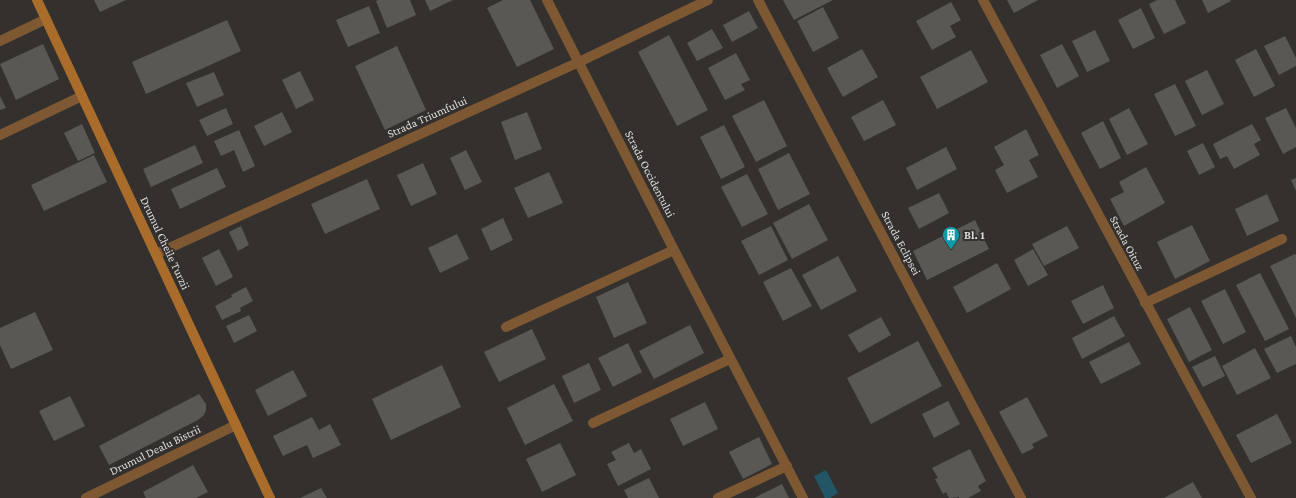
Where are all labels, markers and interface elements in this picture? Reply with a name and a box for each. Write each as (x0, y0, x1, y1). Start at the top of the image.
street label: Strada Triumfului (385, 93, 469, 141)
street label: Strada Occidentului (622, 128, 678, 220)
street label: Drumul Cheile Turzii (137, 194, 193, 292)
street label: Strada Eclipsei (878, 209, 924, 277)
street label: Strada Oituz (1107, 213, 1147, 273)
building icon: Bl. 1 (941, 225, 961, 250)
place label: Bl. 1 (964, 228, 985, 242)
street label: Drumul Dealu Bistrii (107, 422, 203, 478)

